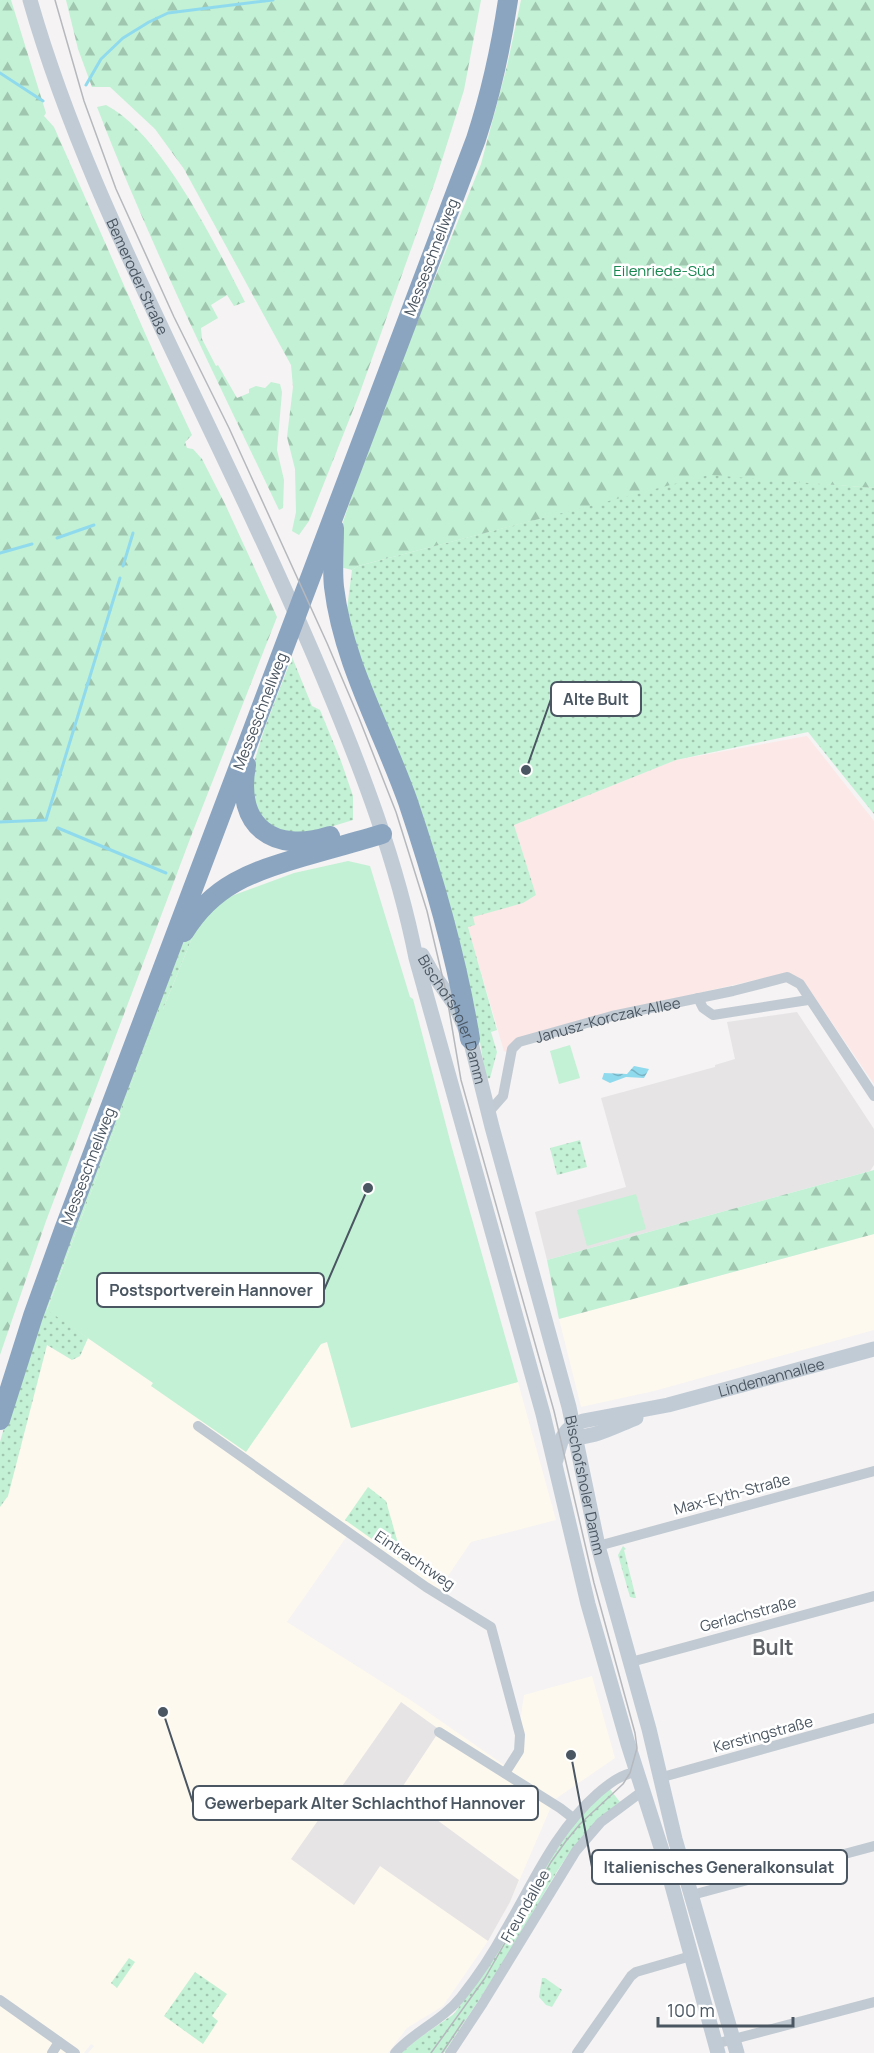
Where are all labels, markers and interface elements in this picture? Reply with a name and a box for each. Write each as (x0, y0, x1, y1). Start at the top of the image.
street label: Messeschnellweg (399, 195, 463, 319)
street label: Bemeroder Straße (102, 215, 174, 338)
park label: Eilenriede-Süd (613, 260, 715, 281)
street label: Messeschnellweg (228, 649, 292, 773)
callout: Alte Bult (551, 682, 641, 716)
text: Alte Bult (563, 688, 629, 710)
street label: Bischofsholer Damm (413, 951, 491, 1086)
street label: Janusz-Korczak-Allee (533, 992, 682, 1048)
street label: Messeschnellweg (56, 1104, 120, 1228)
callout: Postsportverein Hannover (97, 1273, 324, 1307)
text: Postsportverein Hannover (109, 1279, 313, 1301)
street label: Lindemannallee (716, 1352, 827, 1401)
street label: Bischofsholer Damm (560, 1413, 611, 1557)
street label: Max-Eyth-Straße (671, 1468, 793, 1520)
street label: Eintrachtweg (371, 1525, 459, 1595)
street label: Gerlachstraße (698, 1591, 799, 1637)
district label: Bult (752, 1633, 794, 1661)
street label: Kerstingstraße (711, 1711, 815, 1757)
callout: Gewerbepark Alter Schlachthof Hannover (193, 1786, 538, 1820)
text: Gewerbepark Alter Schlachthof Hannover (205, 1792, 525, 1814)
callout: Italienisches Generalkonsulat (592, 1850, 847, 1884)
text: Italienisches Generalkonsulat (603, 1856, 835, 1878)
street label: Freundallee (496, 1865, 554, 1946)
scale bar (658, 1990, 793, 2028)
text: 100 m (667, 1998, 715, 2022)

